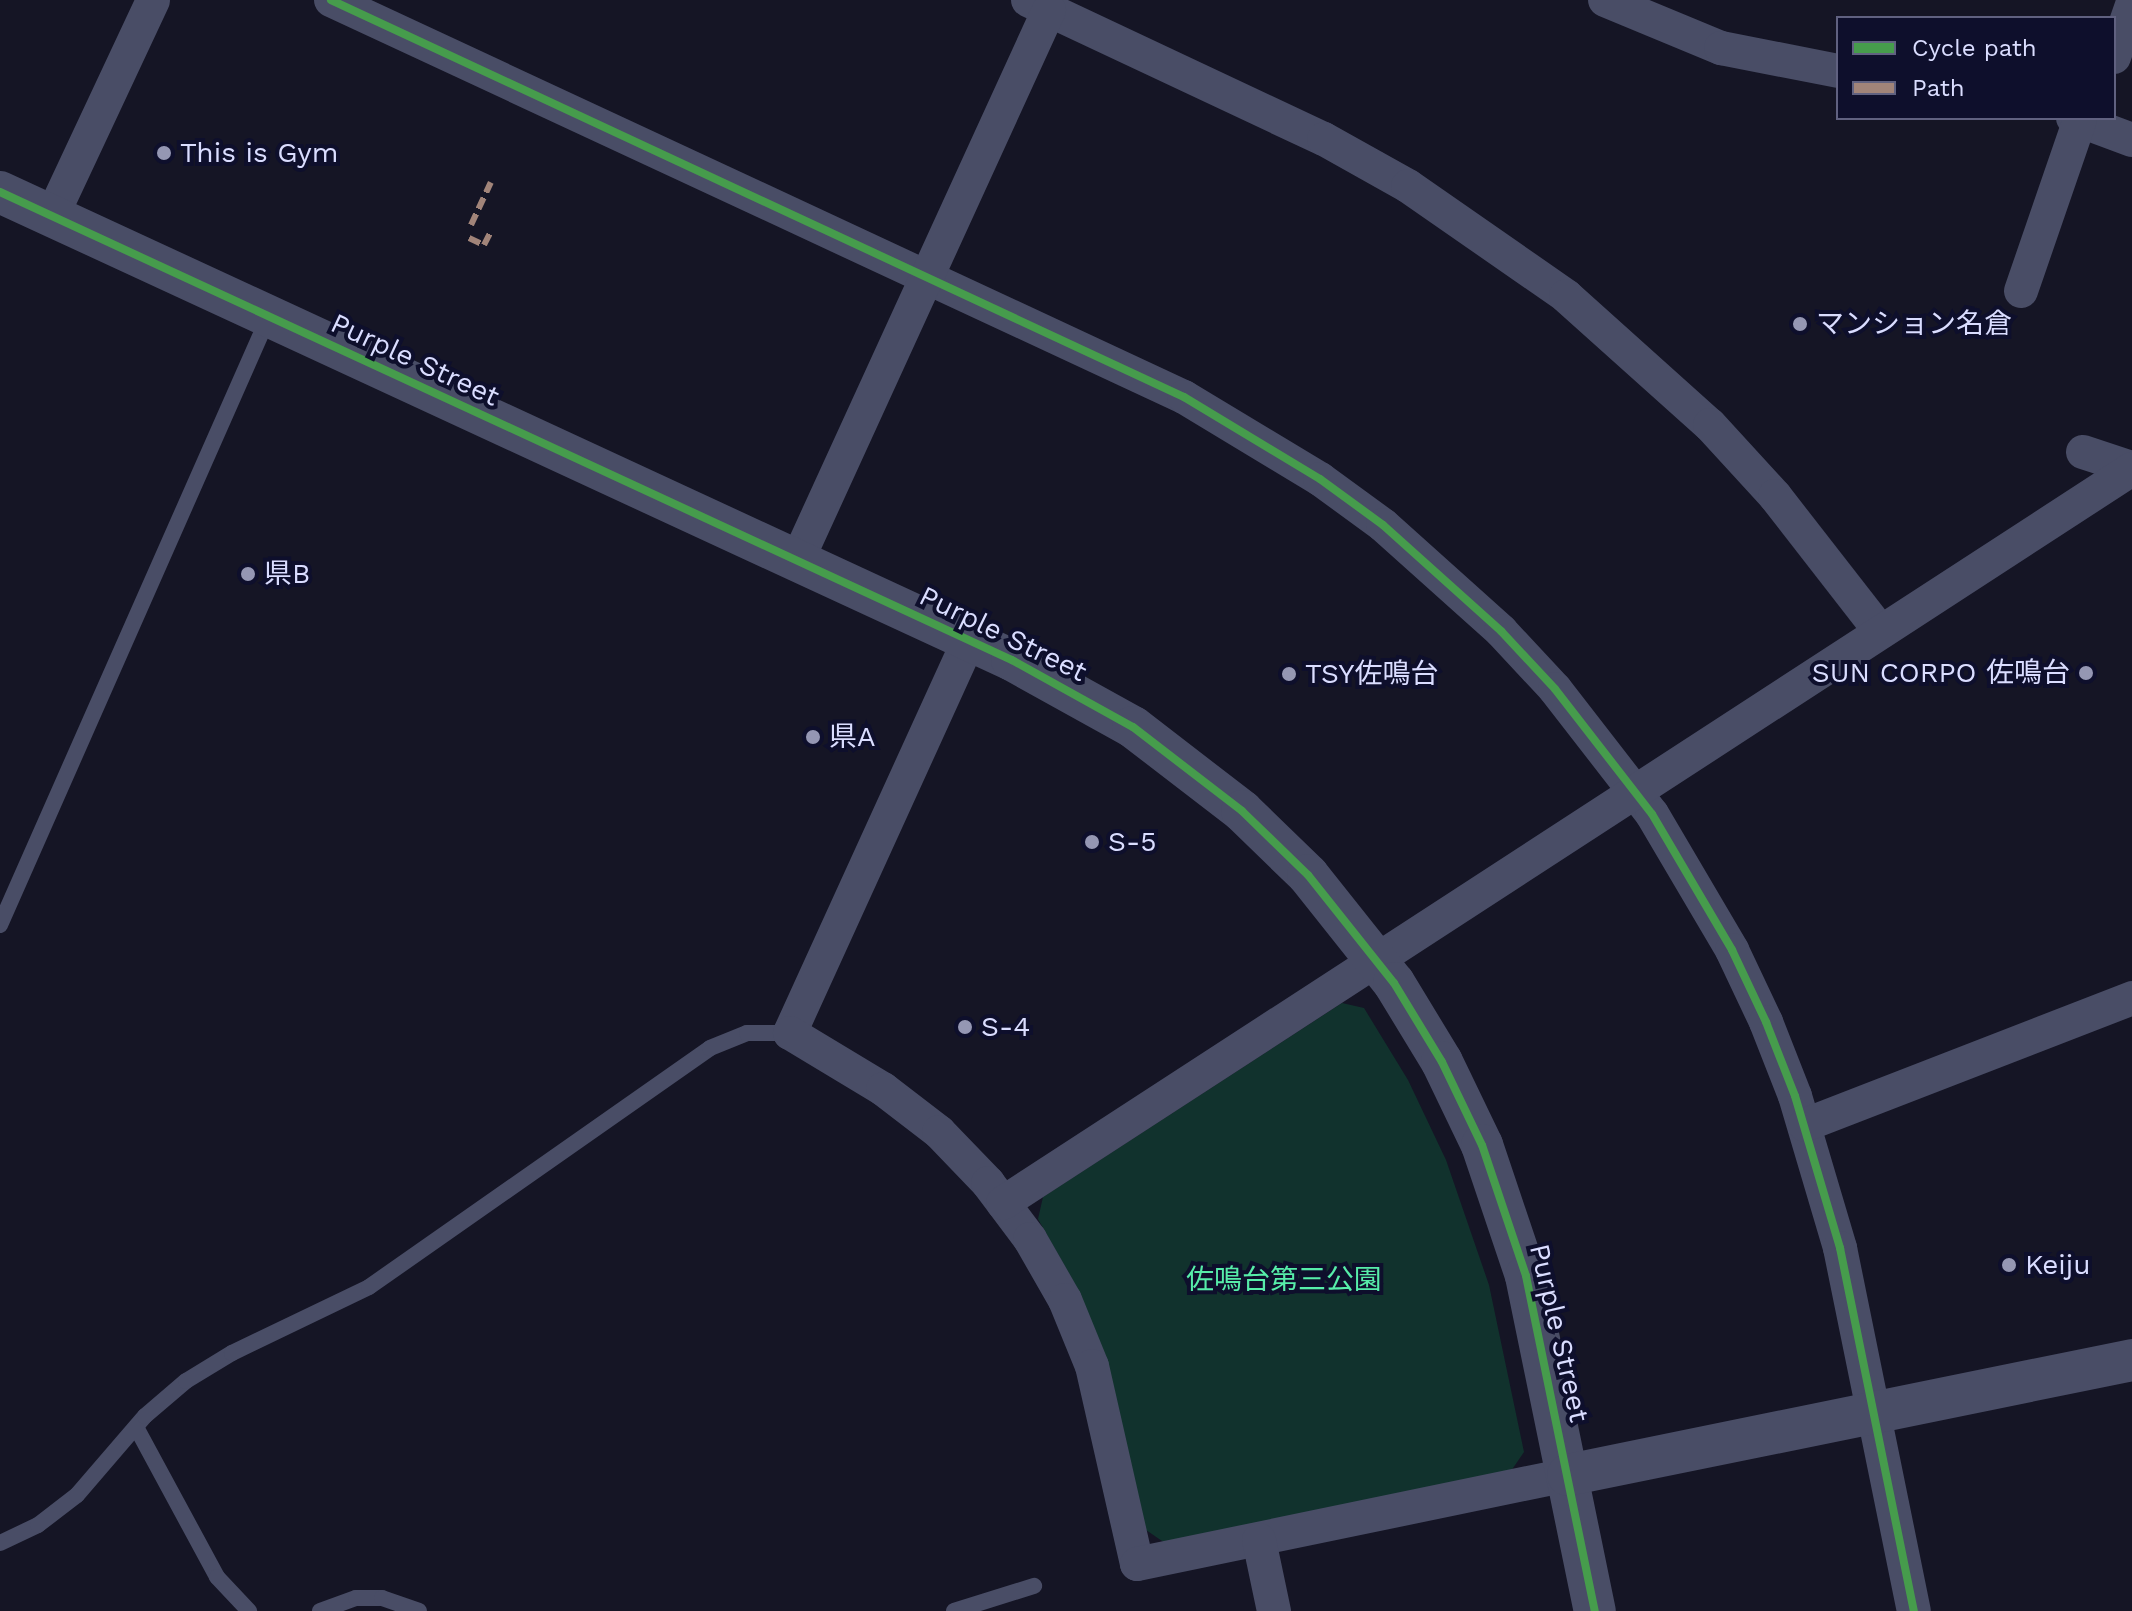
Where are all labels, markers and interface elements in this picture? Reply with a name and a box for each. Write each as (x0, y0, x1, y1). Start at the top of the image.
legend (1836, 16, 2116, 120)
text: Cycle path (1912, 34, 2037, 62)
text: Path (1912, 74, 1965, 102)
place label: This is Gym (180, 136, 338, 170)
marker: This is Gym (155, 144, 173, 162)
street label: Purple Street (325, 306, 505, 414)
place label: マンション名倉 (1816, 307, 2012, 341)
marker: マンション名倉 (1791, 315, 1809, 333)
place label: 県B (264, 557, 310, 591)
marker: 県B (239, 565, 257, 583)
street label: Purple Street (914, 579, 1092, 689)
place label: SUN CORPO 佐鳴台 (1812, 656, 2070, 690)
place label: TSY佐鳴台 (1305, 657, 1439, 691)
marker: SUN CORPO 佐鳴台 (2077, 664, 2095, 682)
marker: TSY佐鳴台 (1280, 665, 1298, 683)
place label: 県A (829, 720, 875, 754)
marker: 県A (804, 728, 822, 746)
place label: S-5 (1108, 825, 1157, 859)
marker: S-5 (1083, 833, 1101, 851)
place label: S-4 (981, 1010, 1030, 1044)
marker: S-4 (956, 1018, 974, 1036)
street label: Purple Street (1522, 1241, 1596, 1425)
place label: Keiju (2025, 1248, 2091, 1282)
marker: Keiju (2000, 1256, 2018, 1274)
park label: 佐鳴台第三公園 (1186, 1263, 1382, 1297)

